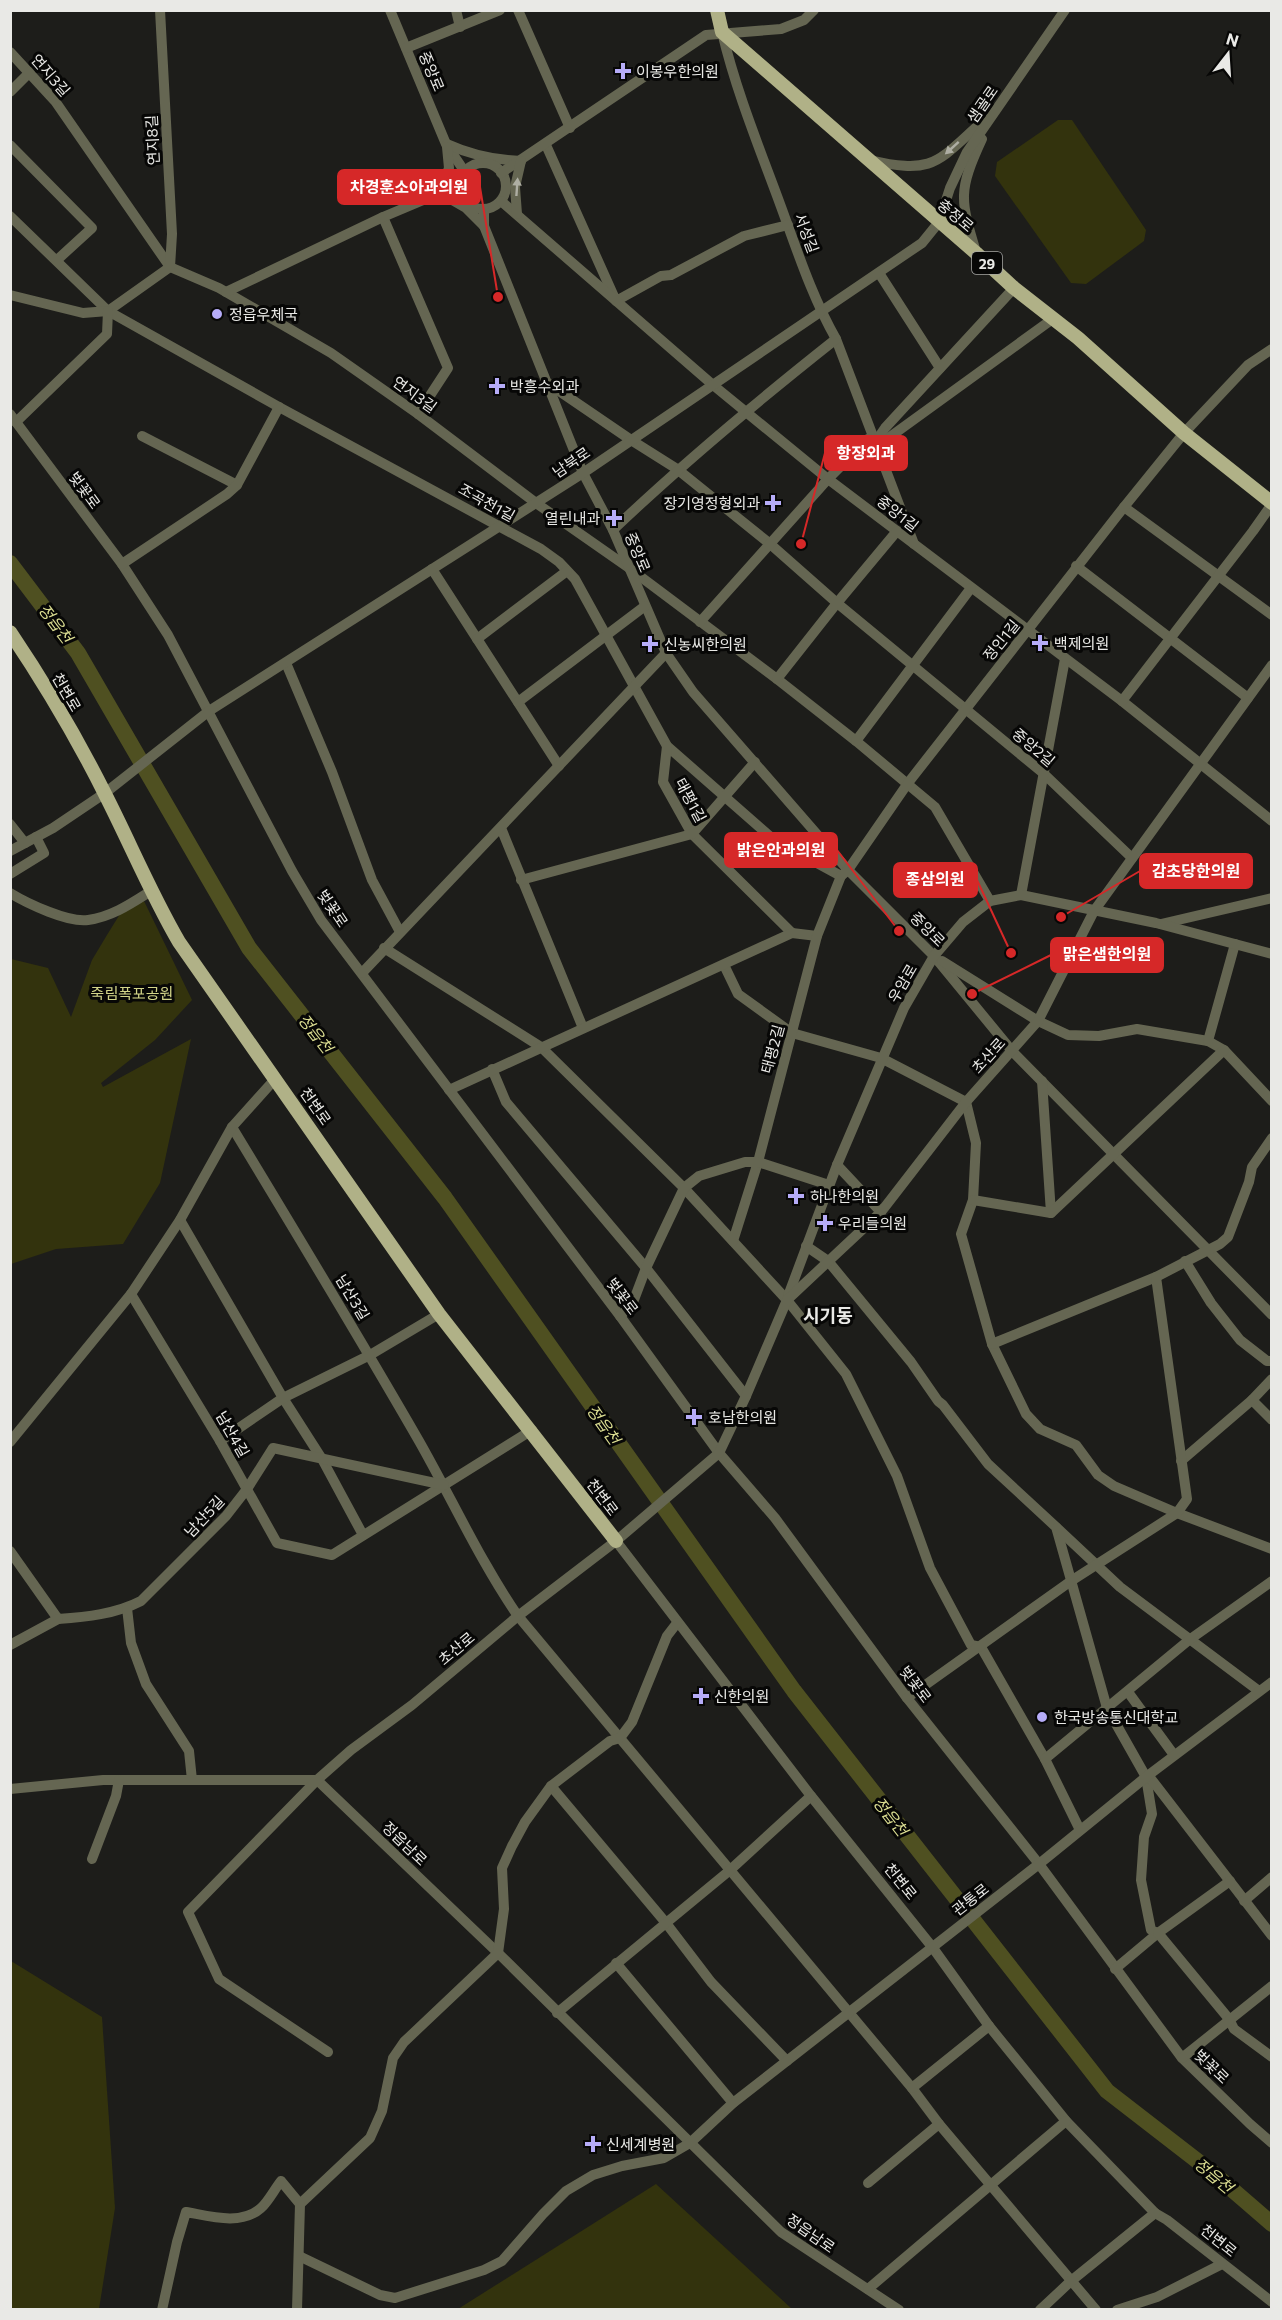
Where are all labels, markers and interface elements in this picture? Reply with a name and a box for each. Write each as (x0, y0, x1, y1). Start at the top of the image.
north arrow (1198, 24, 1258, 84)
text: N (1224, 28, 1241, 50)
street label: 중앙로 (416, 48, 448, 94)
street label: 연지3길 (28, 50, 74, 100)
marker: 이봉우한의원 (614, 62, 632, 80)
place label: 이봉우한의원 (636, 62, 719, 80)
street label: 샘골로 (963, 82, 1001, 126)
street label: 연지8길 (142, 114, 162, 166)
one-way arrow (945, 141, 960, 154)
callout: 차경훈소아과의원 (338, 170, 480, 204)
text: 차경훈소아과의원 (350, 177, 468, 196)
one-way arrow (512, 178, 521, 197)
street label: 충정로 (934, 195, 978, 235)
street label: 서성길 (791, 210, 823, 256)
road number: 29 (972, 252, 1002, 274)
place label: 정읍우체국 (229, 305, 298, 323)
marker: 정읍우체국 (210, 307, 224, 321)
street label: 연지3길 (389, 372, 441, 416)
marker: 박흥수외과 (488, 377, 506, 395)
place label: 박흥수외과 (510, 377, 579, 395)
callout: 항장외과 (825, 436, 907, 470)
street label: 남북로 (549, 443, 593, 481)
text: 항장외과 (837, 443, 895, 462)
street label: 벚꽃로 (66, 468, 104, 512)
street label: 조곡천1길 (456, 479, 518, 525)
street label: 중앙1길 (874, 491, 922, 535)
place label: 장기영정형외과 (663, 494, 760, 512)
marker: 장기영정형외과 (764, 494, 782, 512)
place label: 열린내과 (545, 509, 600, 527)
marker: 열린내과 (605, 509, 623, 527)
street label: 중앙로 (622, 529, 654, 575)
water label: 정읍천 (35, 600, 78, 648)
street label: 정인1길 (979, 616, 1023, 664)
marker: 백제의원 (1031, 634, 1049, 652)
place label: 백제의원 (1054, 634, 1109, 652)
marker: 신농씨한의원 (641, 635, 659, 653)
place label: 신농씨한의원 (664, 635, 747, 653)
street label: 천변로 (49, 670, 85, 714)
street label: 중앙2길 (1009, 724, 1059, 770)
street label: 태평1길 (672, 775, 710, 825)
callout: 밝은안과의원 (725, 833, 837, 867)
text: 밝은안과의원 (737, 840, 825, 859)
callout: 감초당한의원 (1140, 854, 1252, 888)
text: 감초당한의원 (1152, 861, 1240, 880)
callout: 종삼의원 (894, 863, 977, 897)
text: 종삼의원 (906, 869, 964, 888)
street label: 벚꽃로 (314, 886, 352, 930)
street label: 중앙로 (907, 908, 949, 950)
callout: 맑은샘한의원 (1051, 938, 1163, 972)
text: 맑은샘한의원 (1063, 944, 1151, 963)
street label: 우암로 (884, 961, 920, 1005)
park label: 죽림폭포공원 (91, 984, 173, 1002)
water label: 정읍천 (295, 1010, 338, 1058)
street label: 태평2길 (757, 1023, 787, 1075)
street label: 초산로 (967, 1034, 1009, 1076)
street label: 천변로 (297, 1084, 335, 1128)
marker: 하나한의원 (787, 1187, 805, 1205)
place label: 하나한의원 (810, 1187, 879, 1205)
marker: 우리들의원 (816, 1214, 834, 1232)
place label: 우리들의원 (838, 1214, 907, 1232)
street label: 남산3길 (332, 1271, 374, 1323)
street label: 벚꽃로 (603, 1274, 643, 1318)
district label: 시기동 (803, 1304, 853, 1326)
water label: 정읍천 (584, 1400, 626, 1449)
street label: 남산4길 (213, 1408, 253, 1460)
marker: 호남한의원 (685, 1408, 703, 1426)
place label: 호남한의원 (708, 1408, 777, 1426)
street label: 천변로 (583, 1475, 623, 1519)
street label: 남산5길 (180, 1492, 228, 1540)
street label: 초산로 (434, 1628, 478, 1668)
street label: 벚꽃로 (896, 1662, 936, 1706)
marker: 신한의원 (692, 1687, 710, 1705)
place label: 신한의원 (714, 1687, 769, 1705)
place label: 한국방송통신대학교 (1054, 1708, 1178, 1726)
marker: 한국방송통신대학교 (1035, 1710, 1049, 1724)
water label: 정읍천 (870, 1793, 913, 1841)
street label: 정읍남로 (379, 1817, 431, 1869)
street label: 천변로 (881, 1859, 921, 1903)
street label: 관통로 (948, 1879, 992, 1919)
street label: 벚꽃로 (1191, 2045, 1233, 2087)
marker: 신세계병원 (584, 2135, 602, 2153)
place label: 신세계병원 (606, 2135, 675, 2153)
water label: 정읍천 (1191, 2154, 1239, 2198)
street label: 정읍남로 (783, 2210, 839, 2256)
street label: 천변로 (1197, 2220, 1241, 2260)

